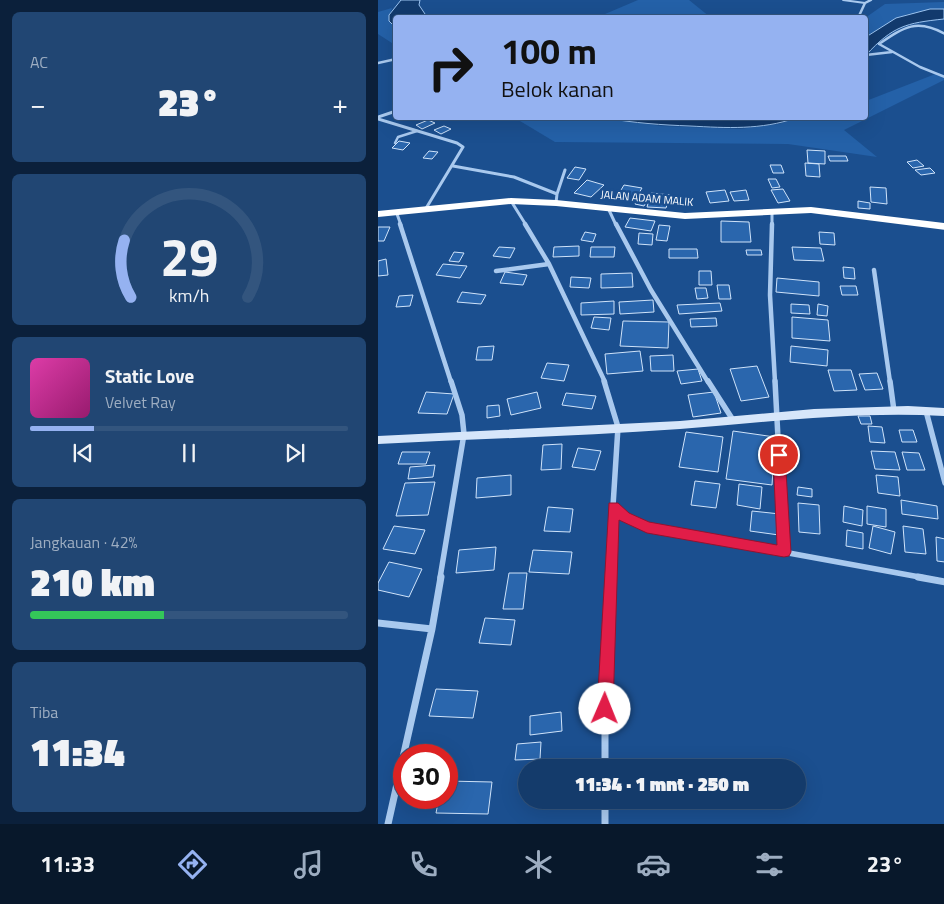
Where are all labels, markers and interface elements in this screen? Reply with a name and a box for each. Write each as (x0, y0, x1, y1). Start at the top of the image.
text: 100 m (501, 24, 597, 78)
icon: right (418, 35, 483, 100)
text: AC (30, 50, 48, 74)
text: Belok kanan (501, 72, 614, 106)
text: 23° (158, 73, 220, 131)
text: − (30, 82, 46, 125)
text: + (332, 82, 348, 125)
street label: JALAN ADAM MALIK (600, 186, 695, 210)
text: 29 (160, 217, 218, 296)
text: km/h (169, 282, 209, 309)
text: Static Love (105, 361, 194, 390)
text: Velvet Ray (105, 390, 176, 414)
pin (758, 434, 800, 476)
icon: previous (69, 439, 97, 467)
icon: pause (175, 439, 203, 467)
icon: next (281, 439, 309, 467)
icon: arrive (765, 441, 793, 469)
text: Jangkauan · 42% (30, 530, 138, 554)
text: 210 km (30, 553, 155, 611)
position arrow (578, 682, 630, 734)
text: Tiba (30, 700, 58, 724)
text: 11:34 (30, 723, 125, 781)
speed limit sign: 30 (393, 744, 458, 809)
text: 11:34 · 1 mnt · 250 m (575, 769, 749, 798)
text: 11:33 (40, 847, 95, 881)
icon: directions (175, 847, 210, 882)
icon: music (291, 847, 326, 882)
icon: phone (406, 847, 441, 882)
icon: climate (521, 847, 556, 882)
icon: car (636, 847, 671, 882)
icon: filters (752, 847, 787, 882)
text: 23° (867, 847, 904, 881)

